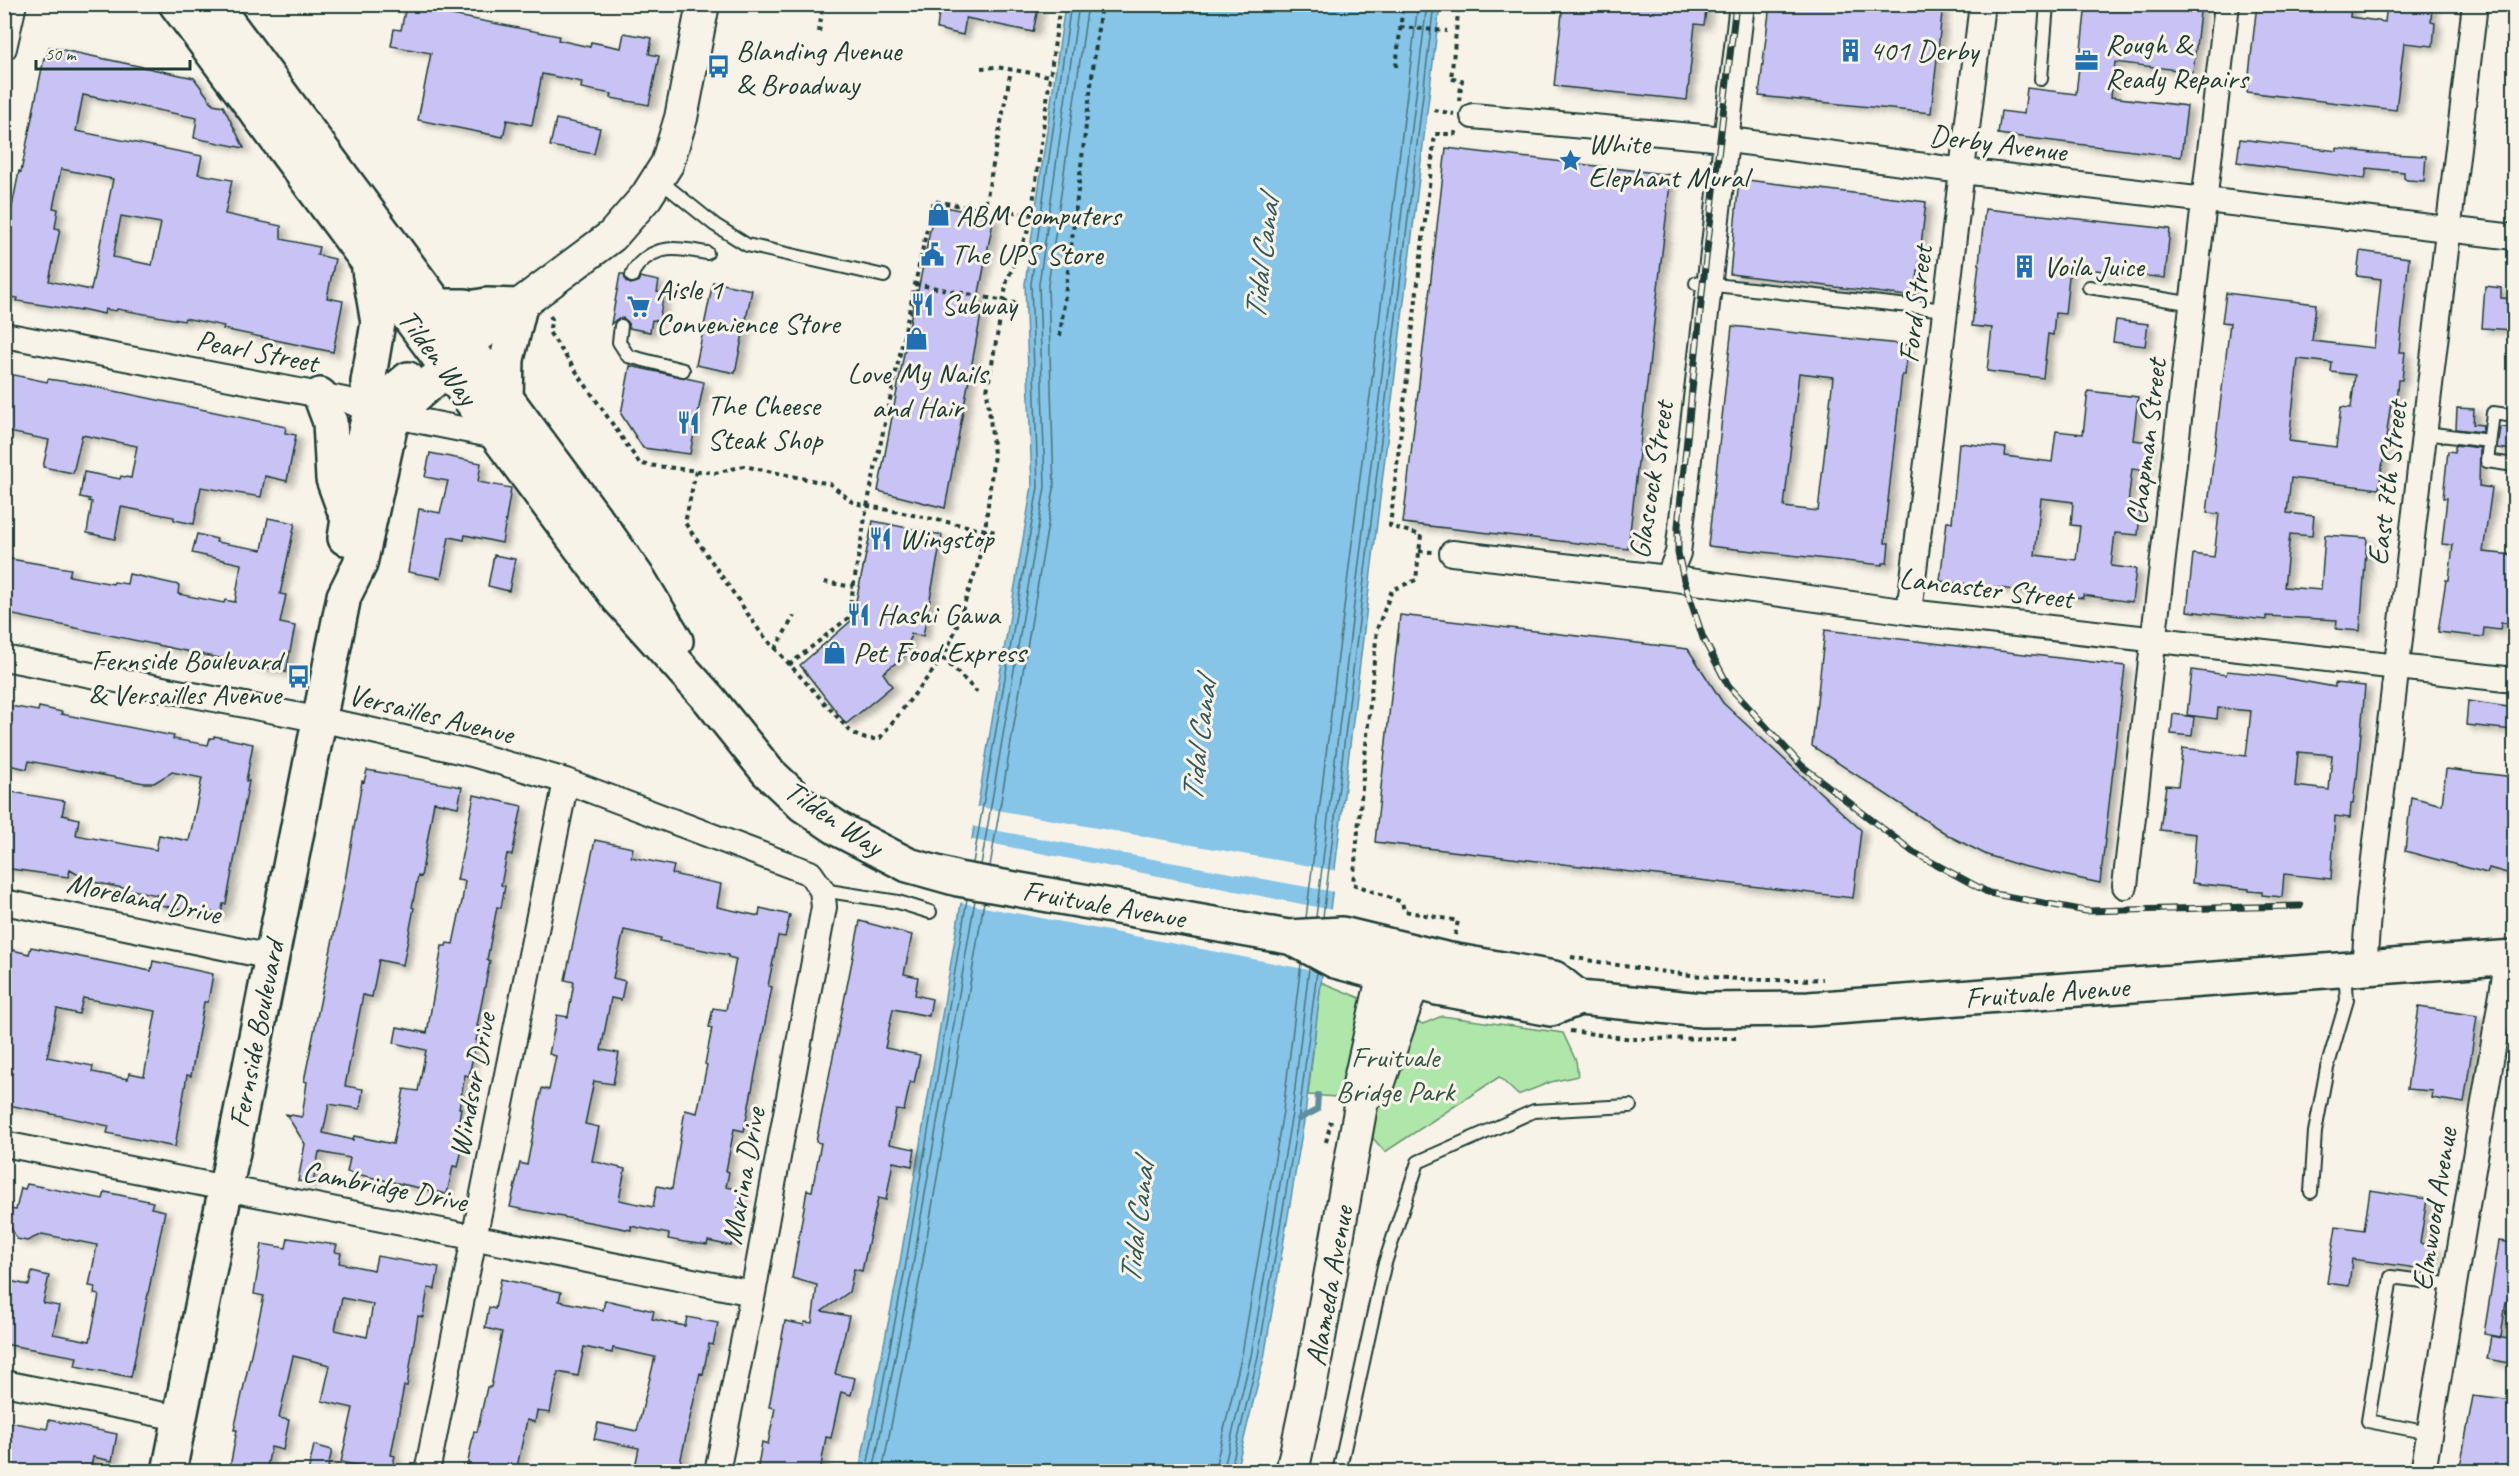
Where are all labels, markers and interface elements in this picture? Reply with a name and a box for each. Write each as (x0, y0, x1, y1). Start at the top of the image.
place label: Rough & Ready Repairs (2105, 25, 2250, 97)
place label: Blanding Avenue & Broadway (736, 31, 903, 103)
place label: 401 Derby (1869, 31, 1981, 69)
scale bar (36, 33, 190, 71)
building icon: 401 Derby (1838, 37, 1864, 63)
text: 50 m (45, 43, 78, 65)
office icon: Rough & Ready Repairs (2074, 48, 2100, 74)
bus stop icon: Blanding Avenue & Broadway (705, 54, 731, 80)
street label: Derby Avenue (1927, 116, 2071, 171)
place label: White Elephant Mural (1588, 124, 1753, 196)
place icon: White Elephant Mural (1557, 147, 1583, 173)
water label: Tidal Canal (1234, 186, 1291, 322)
place label: ABM Computers (956, 196, 1123, 234)
shop icon: ABM Computers (925, 202, 951, 228)
place label: The UPS Store (951, 235, 1105, 273)
street label: Ford Street (1889, 240, 1941, 365)
public building icon: The UPS Store (920, 241, 946, 267)
place label: Voila Juice (2043, 247, 2146, 285)
building icon: Voila Juice (2012, 253, 2038, 279)
place label: Aisle 1 Convenience Store (656, 270, 842, 342)
place label: Subway (941, 285, 1019, 323)
restaurant icon: Subway (910, 291, 936, 317)
supermarket icon: Aisle 1 Convenience Store (625, 293, 651, 319)
street label: Tilden Way (389, 301, 488, 415)
street label: Pearl Street (193, 321, 324, 382)
shop icon: Love My Nails and Hair (904, 326, 930, 352)
place label: Love My Nails and Hair (847, 354, 990, 426)
street label: Chapman Street (2117, 354, 2175, 527)
place label: The Cheese Steak Shop (707, 386, 824, 458)
street label: Glascock Street (1620, 396, 1683, 561)
street label: East 7th Street (2358, 396, 2416, 567)
restaurant icon: The Cheese Steak Shop (676, 409, 702, 435)
place label: Wingstop (899, 519, 995, 557)
restaurant icon: Wingstop (868, 525, 894, 551)
street label: Lancaster Street (1897, 558, 2078, 618)
place label: Hashi Gawa (877, 595, 1001, 633)
restaurant icon: Hashi Gawa (846, 601, 872, 627)
place label: Pet Food Express (853, 633, 1028, 671)
shop icon: Pet Food Express (822, 639, 848, 665)
place label: Fernside Boulevard & Versailles Avenue (88, 641, 285, 713)
bus stop icon: Fernside Boulevard & Versailles Avenue (286, 664, 312, 690)
water label: Tidal Canal (1171, 668, 1228, 804)
street label: Versailles Avenue (345, 675, 520, 753)
street label: Tilden Way (777, 771, 893, 866)
street label: Moreland Drive (64, 863, 226, 933)
street label: Fruitvale Avenue (1020, 871, 1190, 937)
street label: Fernside Boulevard (219, 933, 294, 1131)
street label: Fruitvale Avenue (1964, 967, 2132, 1017)
street label: Windsor Drive (439, 1008, 505, 1160)
park label: Fruitvale Bridge Park (1336, 1038, 1456, 1110)
street label: Marina Drive (712, 1103, 774, 1247)
street label: Elmwood Avenue (2402, 1123, 2466, 1293)
water label: Tidal Canal (1109, 1150, 1166, 1286)
street label: Cambridge Drive (300, 1151, 473, 1221)
street label: Alameda Avenue (1296, 1201, 1362, 1369)

